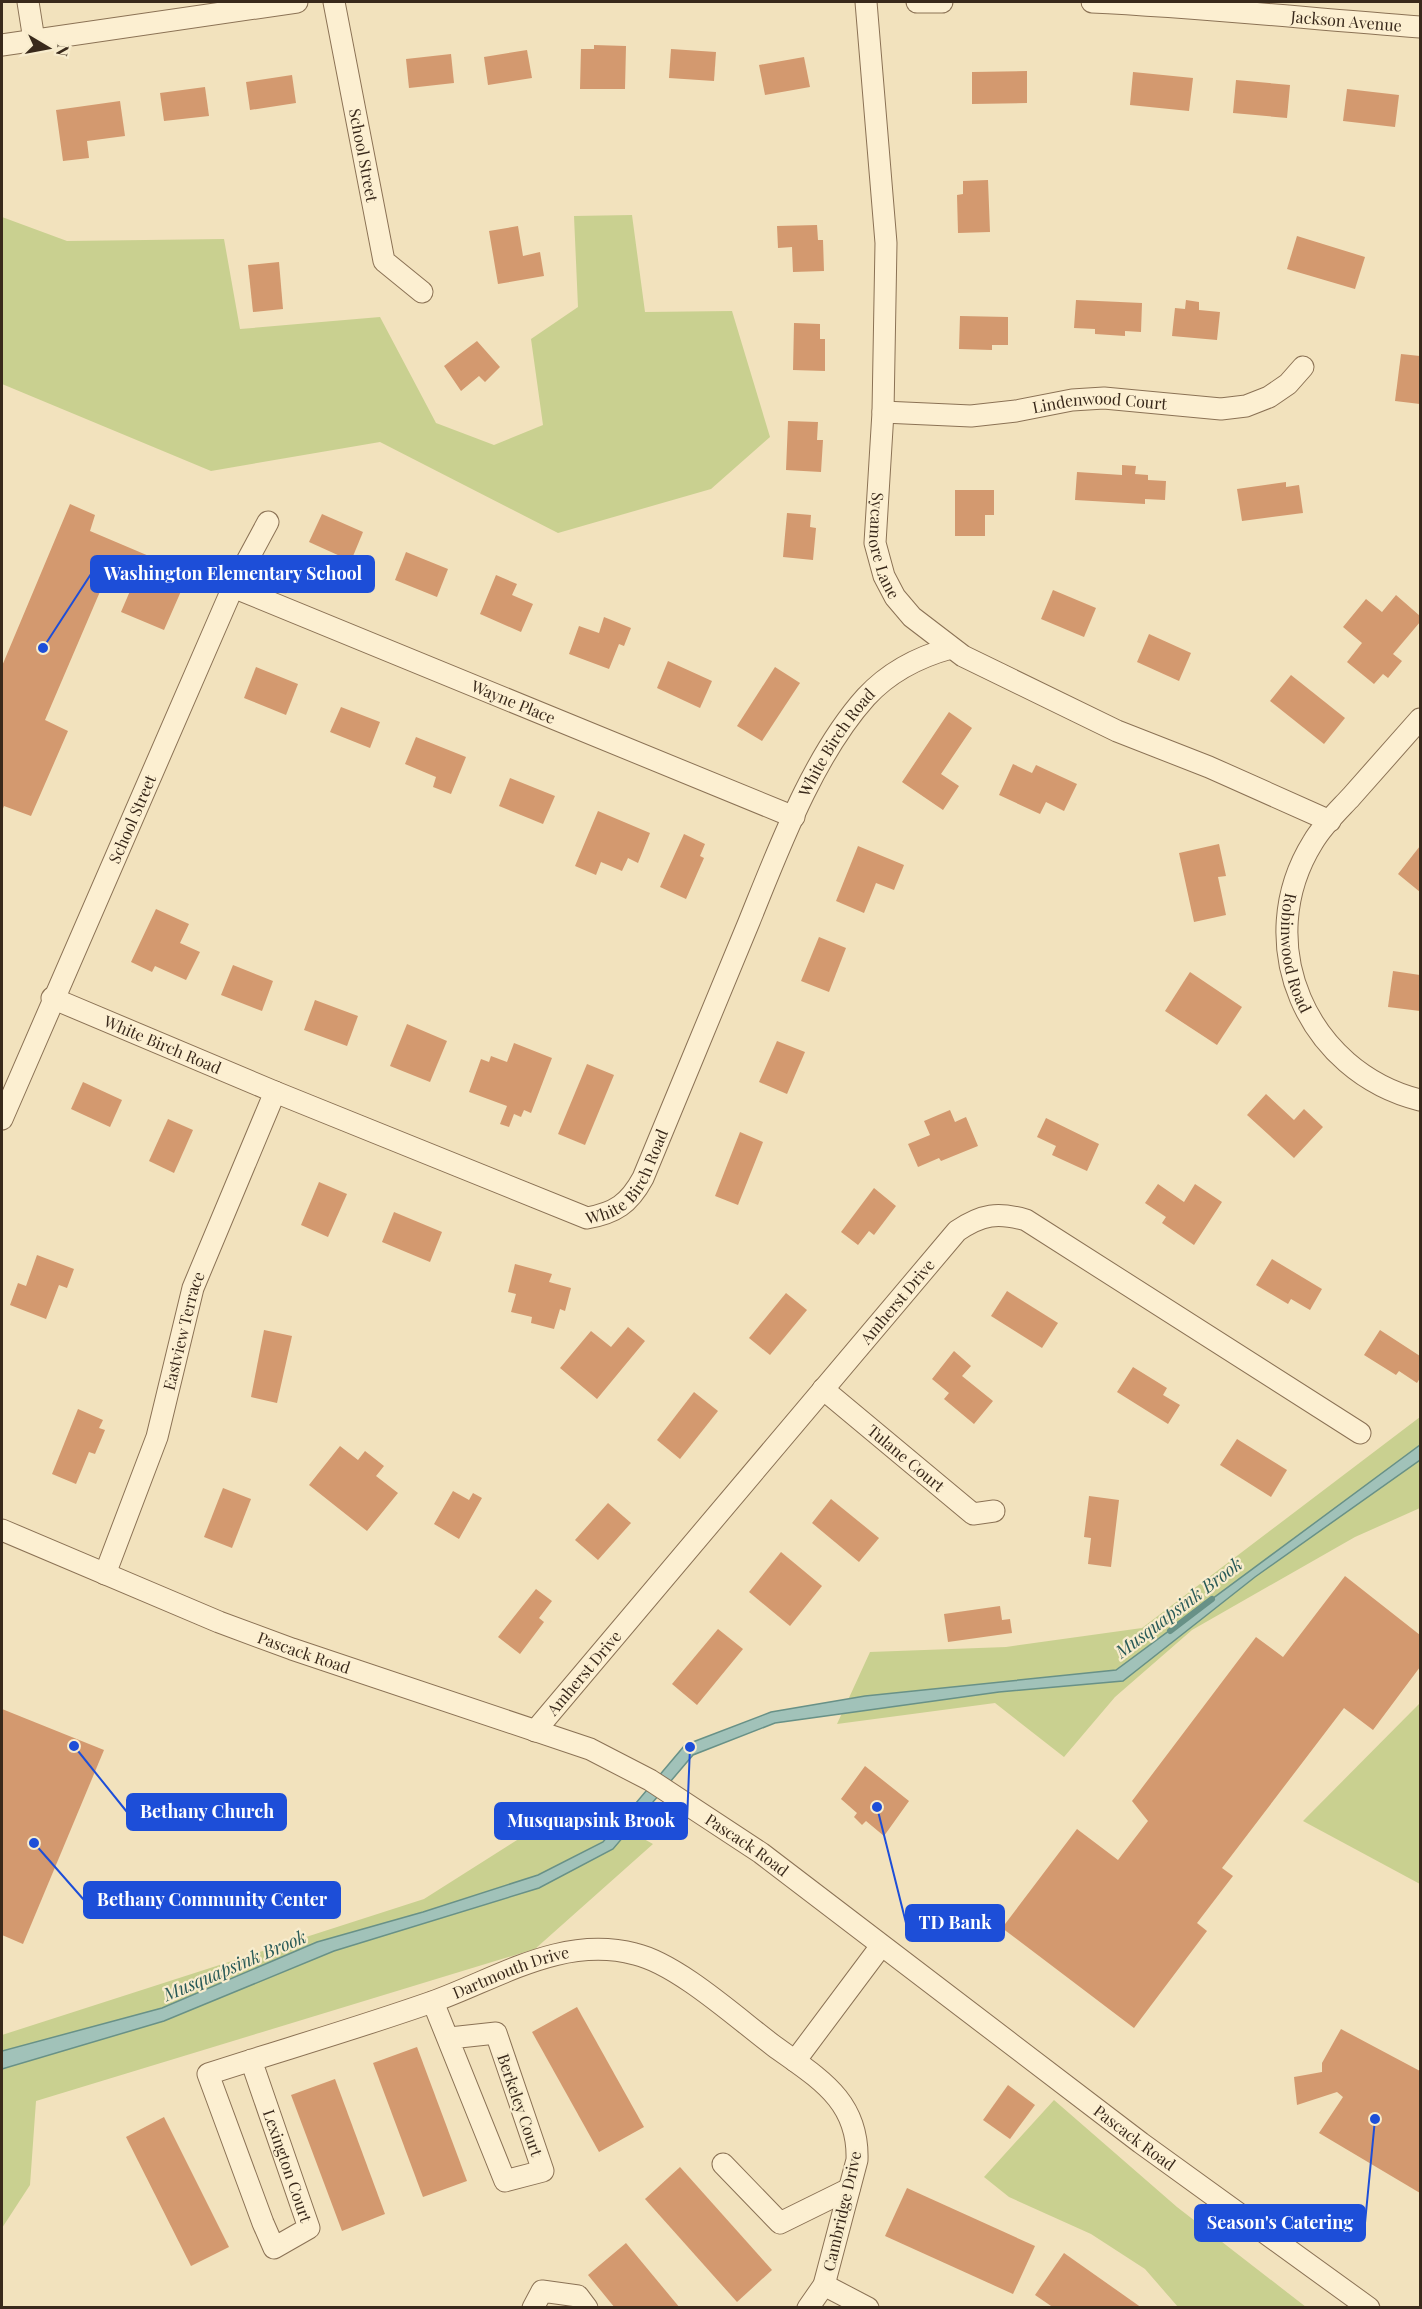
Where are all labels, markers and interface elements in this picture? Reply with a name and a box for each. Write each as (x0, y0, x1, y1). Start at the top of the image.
street label: Jackson Avenue (1289, 5, 1403, 36)
north arrow (18, 18, 78, 78)
text: N (52, 43, 75, 59)
street label: School Street (345, 107, 383, 204)
street label: Lindenwood Court (1030, 387, 1168, 418)
street label: Sycamore Lane (864, 492, 905, 602)
callout: Washington Elementary School (91, 556, 374, 592)
text: Washington Elementary School (103, 561, 363, 585)
street label: Wayne Place (467, 675, 559, 728)
street label: White Birch Road (793, 683, 879, 801)
street label: School Street (103, 771, 160, 867)
street label: Robinwood Road (1277, 891, 1317, 1016)
street label: White Birch Road (100, 1010, 225, 1078)
street label: White Birch Road (583, 1126, 672, 1228)
street label: Amherst Drive (855, 1254, 939, 1349)
street label: Eastview Terrace (158, 1268, 209, 1392)
street label: Tulane Court (863, 1420, 949, 1496)
water label: Musquapsink Brook (1109, 1551, 1247, 1664)
street label: Pascack Road (255, 1626, 353, 1678)
street label: Amherst Drive (541, 1626, 625, 1720)
callout: Bethany Church (127, 1794, 286, 1830)
text: Bethany Church (140, 1799, 274, 1823)
callout: Musquapsink Brook (495, 1803, 687, 1839)
text: Musquapsink Brook (507, 1808, 675, 1832)
street label: Pascack Road (701, 1808, 793, 1880)
callout: Bethany Community Center (84, 1882, 340, 1918)
text: Bethany Community Center (97, 1887, 328, 1911)
callout: TD Bank (906, 1905, 1004, 1941)
text: TD Bank (918, 1910, 992, 1934)
water label: Musquapsink Brook (158, 1924, 310, 2006)
street label: Dartmouth Drive (449, 1941, 571, 2003)
street label: Berkeley Court (493, 2051, 548, 2159)
street label: Pascack Road (1090, 2100, 1180, 2175)
street label: Lexington Court (259, 2106, 317, 2225)
street label: Cambridge Drive (817, 2149, 866, 2273)
callout: Season's Catering (1195, 2205, 1365, 2241)
text: Season's Catering (1207, 2210, 1353, 2234)

